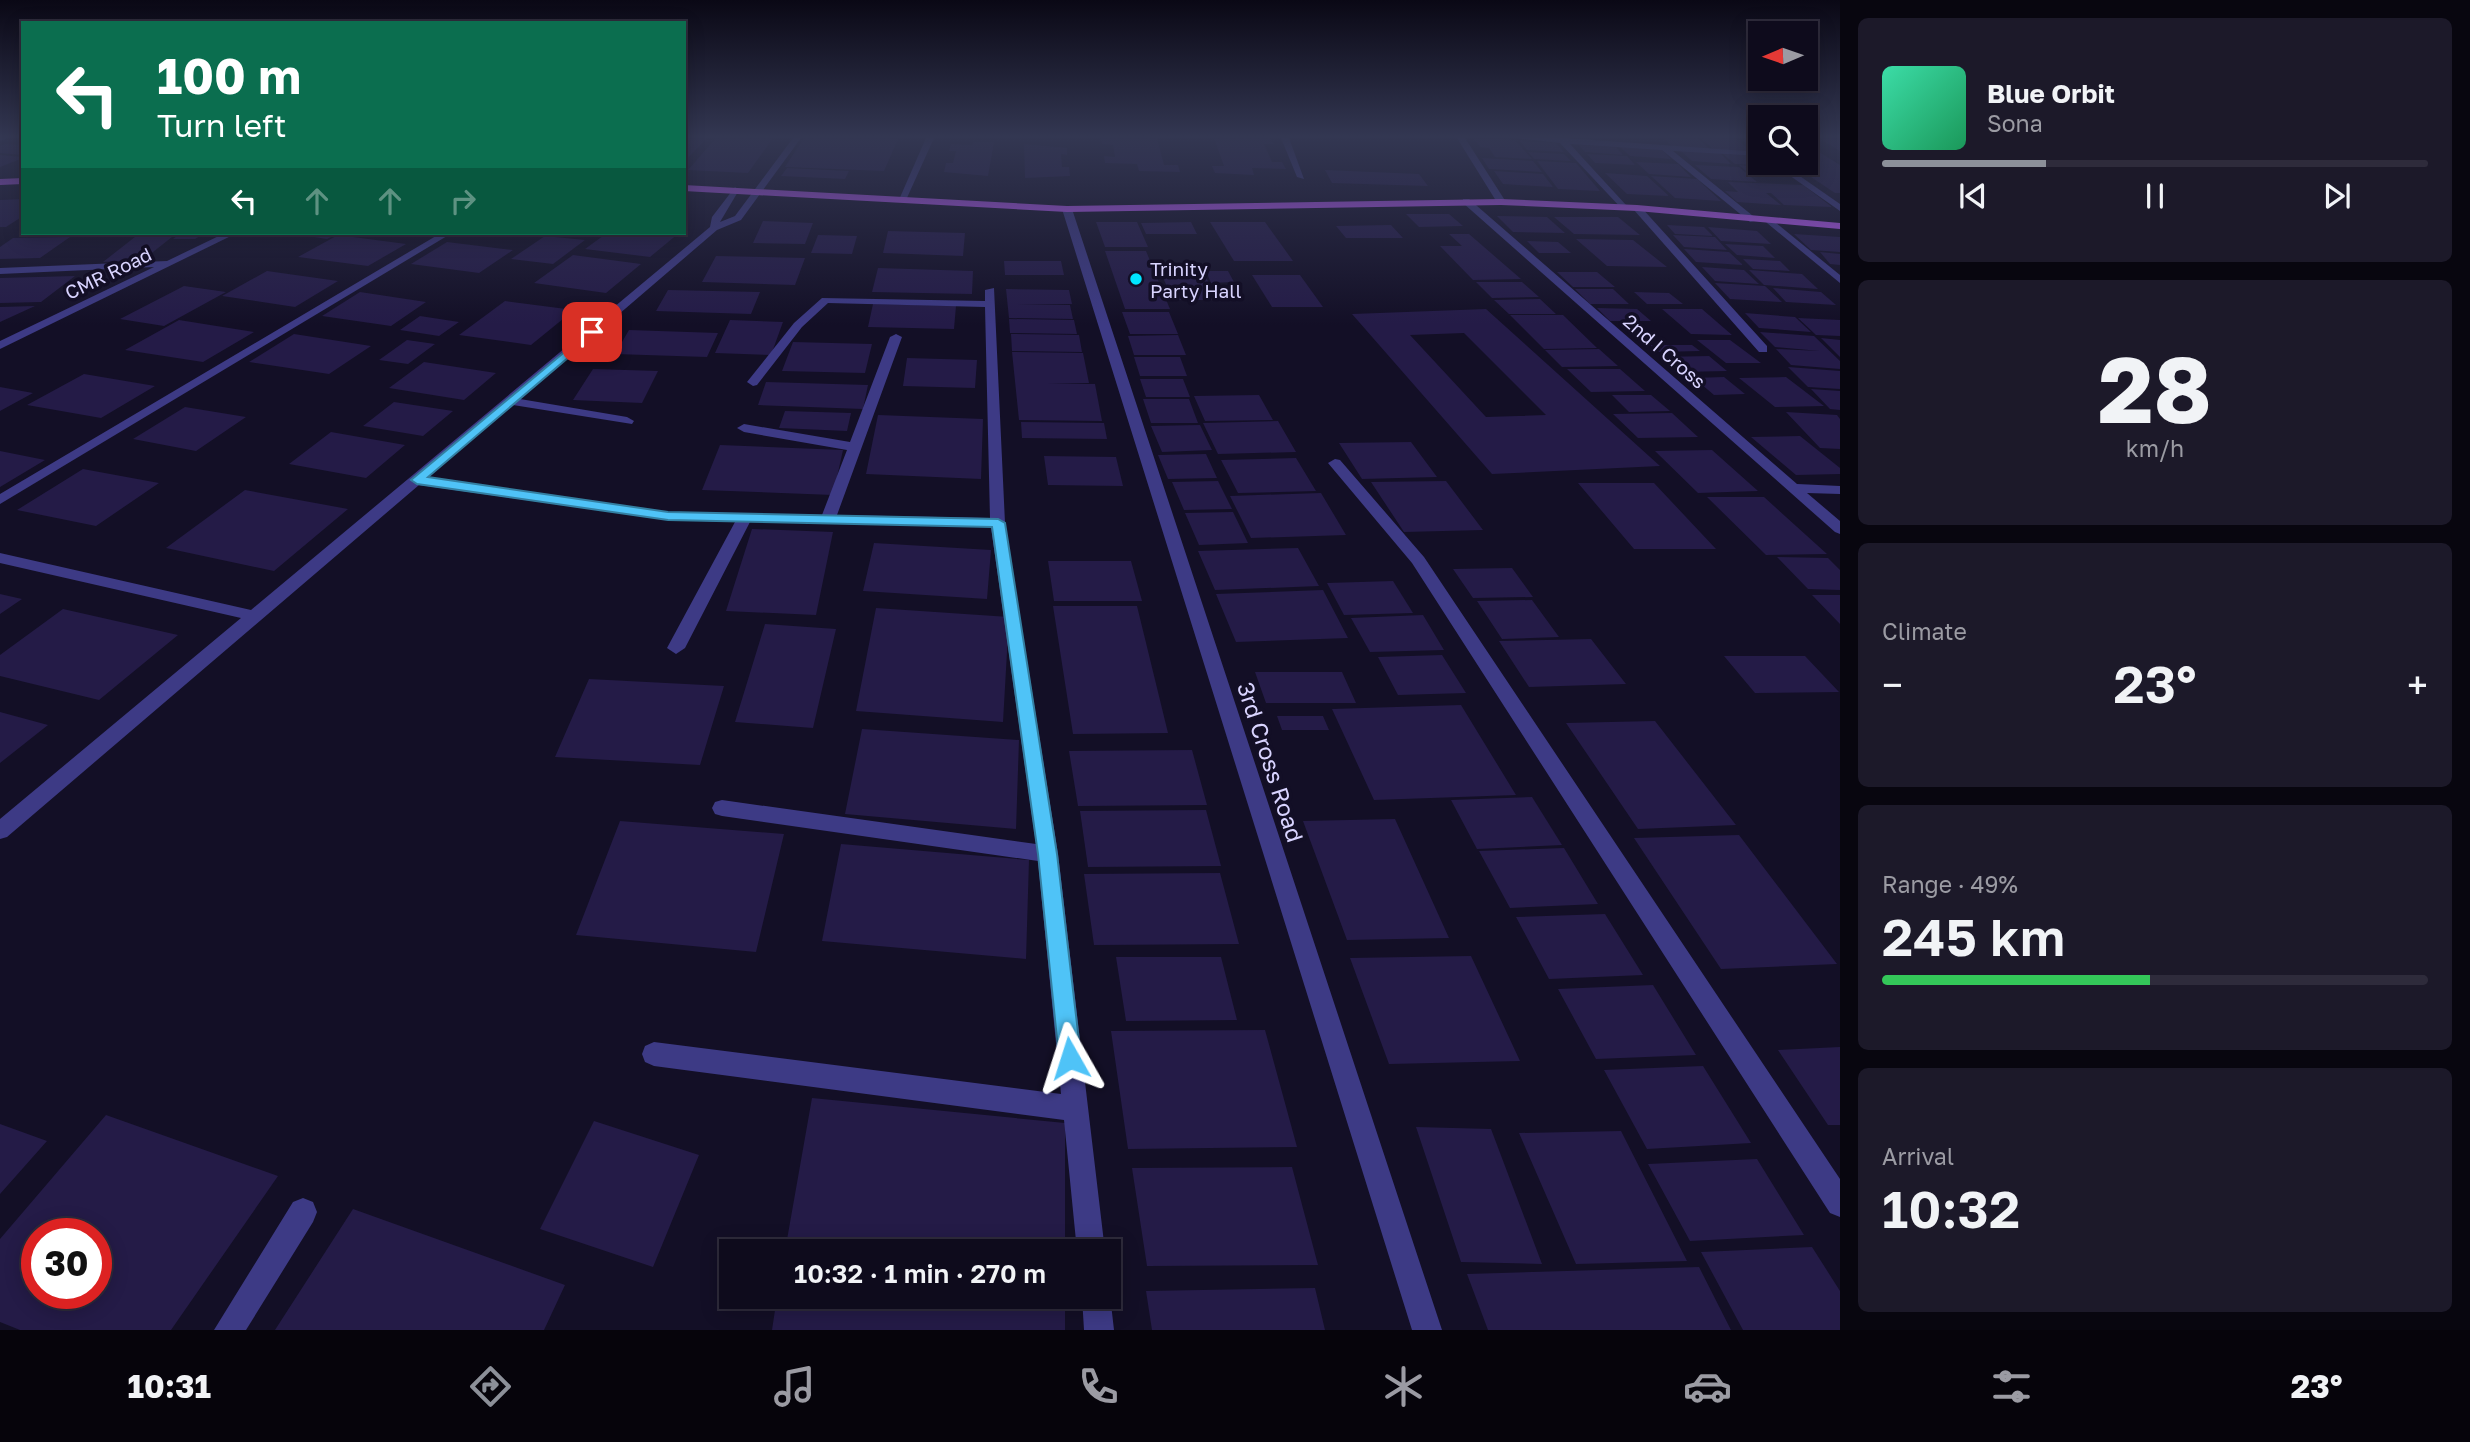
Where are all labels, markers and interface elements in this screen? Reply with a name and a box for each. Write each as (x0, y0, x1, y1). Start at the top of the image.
north arrow (1748, 21, 1818, 91)
map controls (1748, 21, 1818, 175)
text: 100 m (157, 46, 301, 105)
icon: left (42, 49, 133, 140)
text: Blue Orbit (1987, 78, 2115, 109)
button: search (1748, 105, 1818, 175)
text: Turn left (157, 106, 286, 144)
text: Sona (1987, 109, 2043, 137)
icon: previous (1954, 177, 1992, 215)
icon: pause (2136, 177, 2174, 215)
icon: next (2318, 177, 2356, 215)
icon: left (225, 182, 263, 220)
icon: ahead (298, 182, 336, 220)
icon: ahead (371, 182, 409, 220)
icon: right (444, 182, 482, 220)
street label: CMR Road (61, 242, 155, 304)
place label: Trinity Party Hall (1150, 257, 1242, 302)
marker: Trinity Party Hall (1128, 271, 1144, 287)
pin (562, 302, 622, 362)
street label: 2nd I Cross (1619, 309, 1711, 393)
icon: arrive (573, 313, 611, 351)
text: 28 (2098, 334, 2212, 443)
text: km/h (2126, 434, 2184, 462)
text: Climate (1882, 617, 1967, 645)
text: 23° (2114, 652, 2196, 714)
text: − (1882, 662, 1903, 707)
text: + (2407, 662, 2428, 707)
street label: 3rd Cross Road (1232, 678, 1310, 846)
text: Range · 49% (1882, 870, 2018, 898)
text: 245 km (1882, 905, 2065, 967)
position arrow (1033, 1021, 1107, 1095)
text: Arrival (1882, 1142, 1954, 1170)
text: 10:32 (1882, 1177, 2020, 1239)
speed limit sign: 30 (21, 1218, 112, 1309)
text: 10:32 · 1 min · 270 m (794, 1258, 1046, 1289)
icon: directions (466, 1362, 515, 1411)
icon: music (770, 1362, 819, 1411)
icon: phone (1074, 1362, 1123, 1411)
icon: climate (1379, 1362, 1428, 1411)
icon: car (1683, 1362, 1732, 1411)
icon: filters (1987, 1362, 2036, 1411)
text: 10:31 (128, 1367, 211, 1405)
text: 23° (2291, 1367, 2342, 1405)

